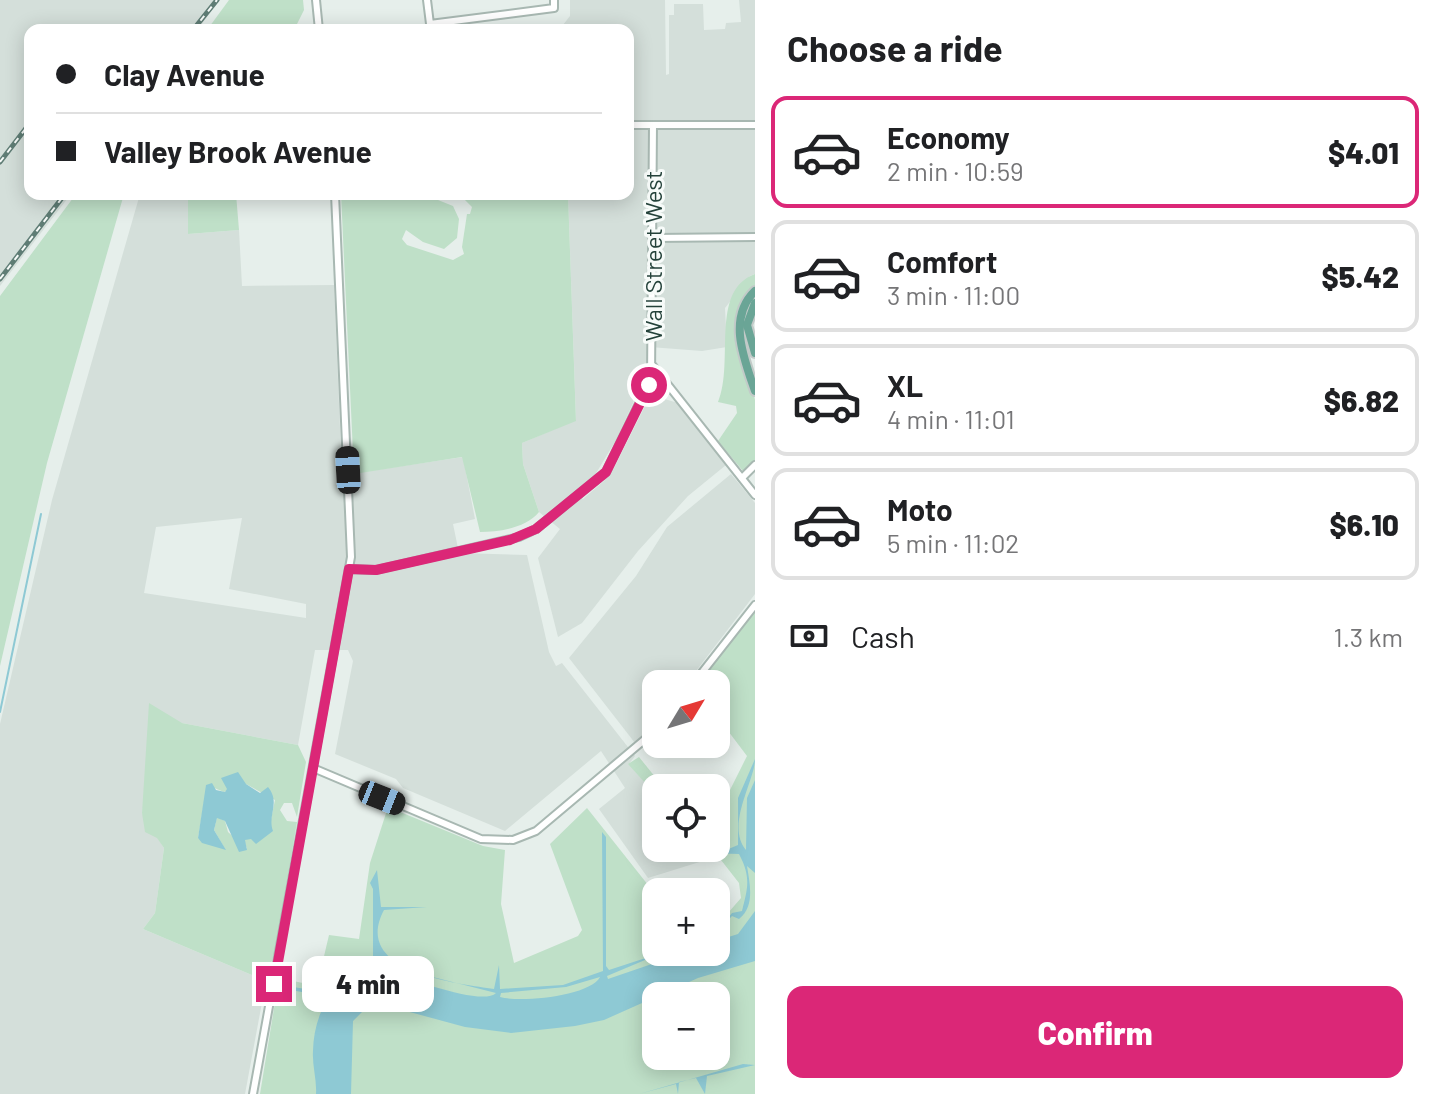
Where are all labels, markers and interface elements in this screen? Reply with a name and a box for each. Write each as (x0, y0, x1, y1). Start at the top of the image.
text: Choose a ride (787, 26, 1003, 69)
text: Clay Avenue (104, 56, 265, 92)
icon: car (791, 116, 863, 188)
text: Economy (887, 119, 1010, 155)
text: Valley Brook Avenue (104, 133, 372, 169)
text: $4.01 (1328, 134, 1399, 170)
text: 2 min · 10:59 (887, 155, 1024, 186)
street label: Wall Street West (638, 170, 667, 342)
icon: car (791, 240, 863, 312)
text: Comfort (887, 243, 997, 279)
text: $5.42 (1322, 258, 1399, 294)
text: 3 min · 11:00 (887, 279, 1020, 310)
icon: car (791, 364, 863, 436)
route start (631, 367, 667, 403)
text: XL (887, 367, 923, 403)
text: $6.82 (1324, 382, 1399, 418)
text: 4 min · 11:01 (887, 403, 1015, 434)
car (335, 445, 361, 495)
icon: car (791, 488, 863, 560)
text: Moto (887, 491, 953, 527)
text: $6.10 (1330, 506, 1399, 542)
text: 5 min · 11:02 (887, 527, 1019, 558)
icon: cash (787, 614, 831, 658)
text: Cash (851, 618, 915, 654)
text: 1.3 km (1334, 621, 1403, 652)
north arrow (642, 670, 730, 758)
map controls (642, 670, 730, 1070)
button: locate (642, 774, 730, 862)
car (355, 778, 409, 818)
button: + (642, 878, 730, 966)
callout: 4 min (302, 956, 434, 1012)
route end (256, 966, 292, 1002)
text: 4 min (336, 968, 400, 999)
button: − (642, 982, 730, 1070)
button: Confirm (787, 986, 1403, 1078)

